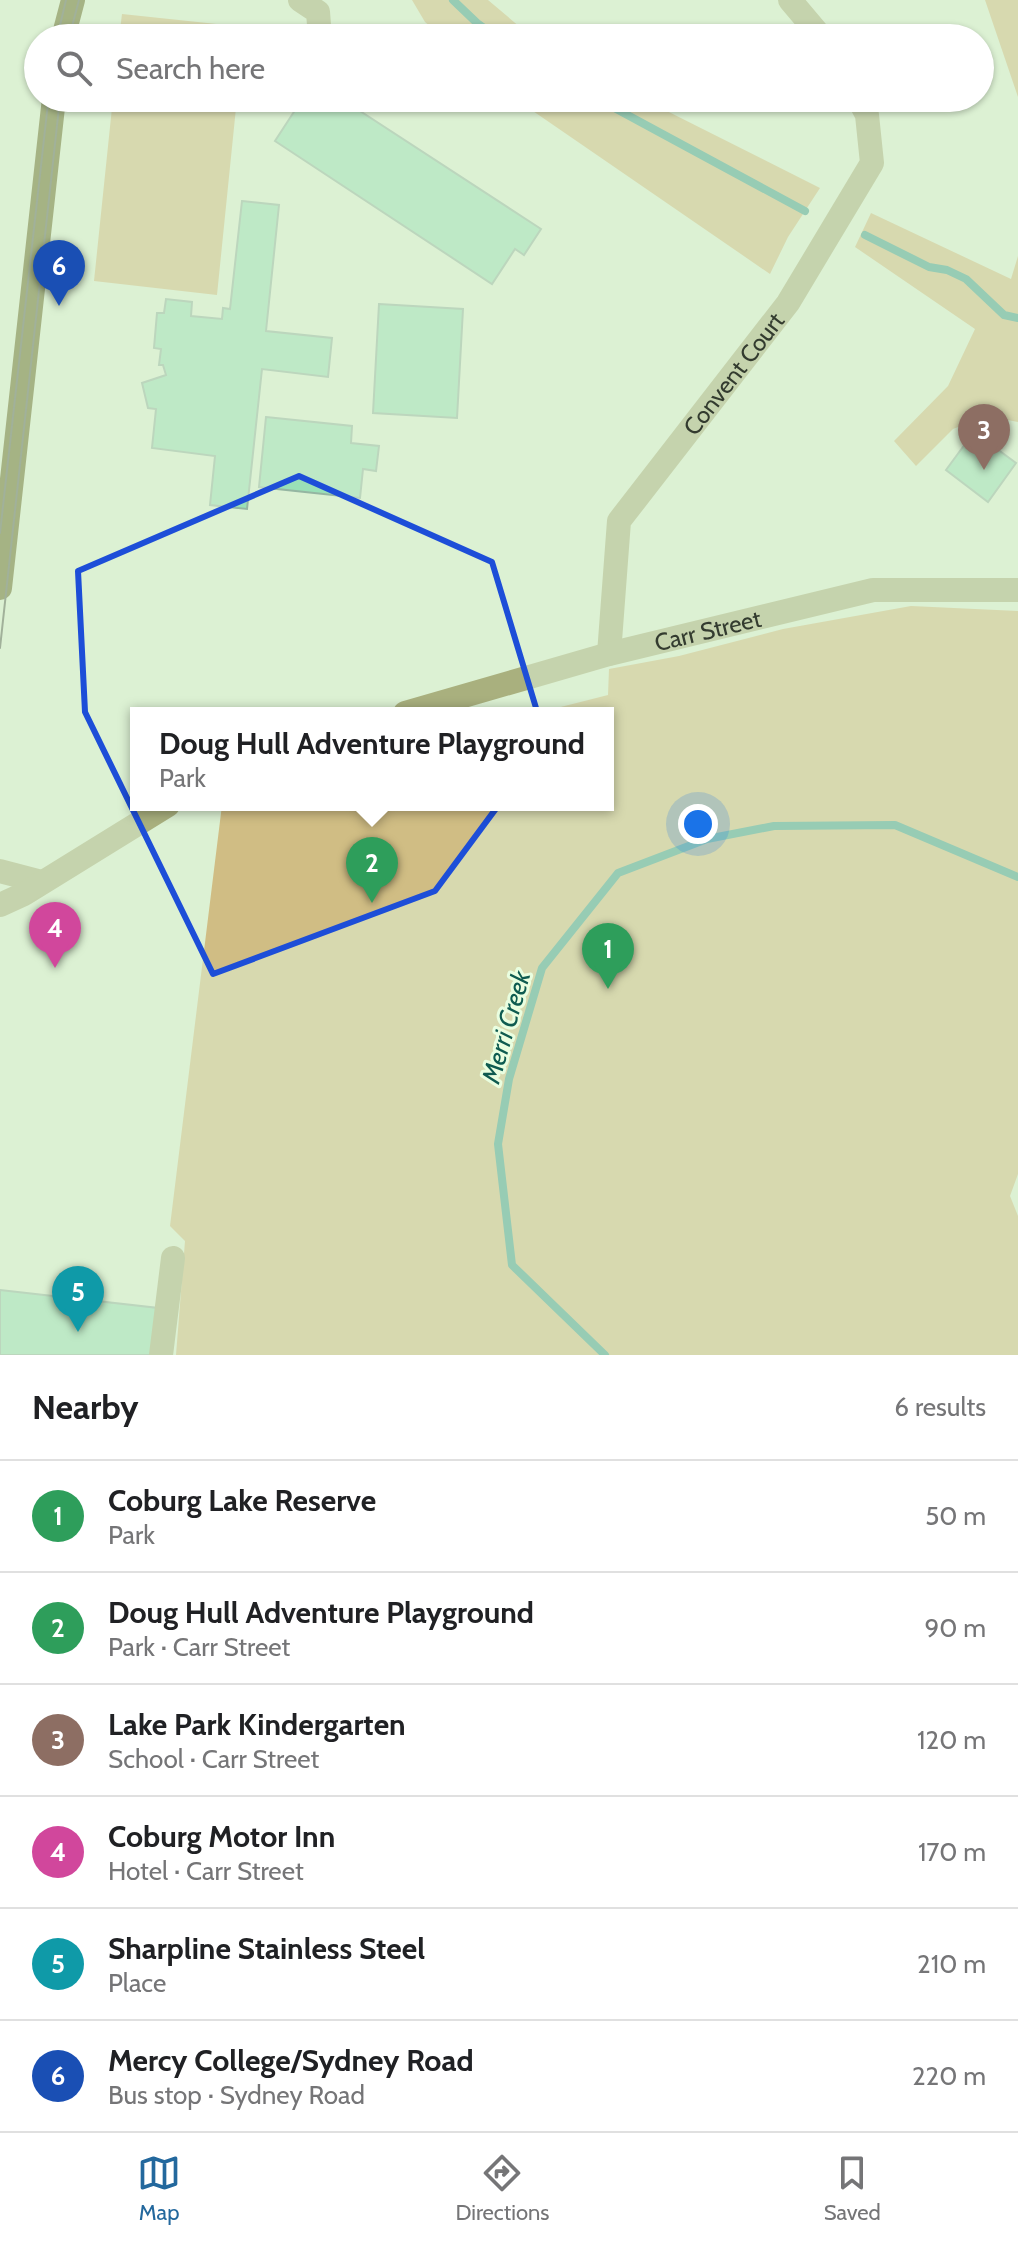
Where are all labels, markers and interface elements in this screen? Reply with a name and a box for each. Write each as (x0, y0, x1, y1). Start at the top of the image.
search box (24, 24, 994, 112)
icon: search (52, 46, 96, 90)
text: Search here (116, 50, 265, 87)
pin: 6 (33, 240, 85, 306)
street label: Convent Court (677, 306, 790, 441)
pin: 3 (958, 404, 1010, 470)
street label: Carr Street (652, 603, 764, 657)
popup (130, 707, 614, 811)
text: Doug Hull Adventure Playground (159, 725, 585, 762)
text: Park (159, 762, 206, 794)
your location (678, 804, 718, 844)
pin: 2 (346, 837, 398, 903)
pin: 4 (29, 902, 81, 968)
pin: 1 (582, 923, 634, 989)
water label: Merri Creek (474, 966, 538, 1088)
pin: 5 (52, 1266, 104, 1332)
text: Nearby (32, 1386, 139, 1428)
text: 6 results (894, 1391, 986, 1423)
text: Coburg Lake Reserve (108, 1482, 376, 1519)
text: 1 (53, 1500, 63, 1532)
text: 50 m (925, 1500, 986, 1532)
text: Park (108, 1519, 155, 1551)
text: Doug Hull Adventure Playground (108, 1594, 534, 1631)
text: 2 (51, 1612, 65, 1644)
text: 90 m (924, 1612, 986, 1644)
text: Park · Carr Street (108, 1631, 290, 1663)
text: Lake Park Kindergarten (108, 1706, 406, 1743)
text: 3 (51, 1724, 65, 1756)
text: 120 m (917, 1724, 986, 1756)
text: School · Carr Street (108, 1743, 319, 1775)
text: Coburg Motor Inn (108, 1818, 335, 1855)
text: 4 (50, 1836, 66, 1868)
text: 170 m (918, 1836, 986, 1868)
text: Hotel · Carr Street (108, 1855, 304, 1887)
text: Sharpline Stainless Steel (108, 1930, 425, 1967)
text: 5 (51, 1948, 65, 1980)
text: 210 m (917, 1948, 986, 1980)
text: Place (108, 1967, 166, 1999)
text: Mercy College/Sydney Road (108, 2042, 474, 2079)
text: 6 (51, 2060, 65, 2092)
text: 220 m (912, 2060, 986, 2092)
text: Bus stop · Sydney Road (108, 2079, 365, 2111)
tab: Map (137, 2151, 181, 2226)
tab: Directions (455, 2151, 549, 2226)
tab: Saved (824, 2151, 881, 2226)

